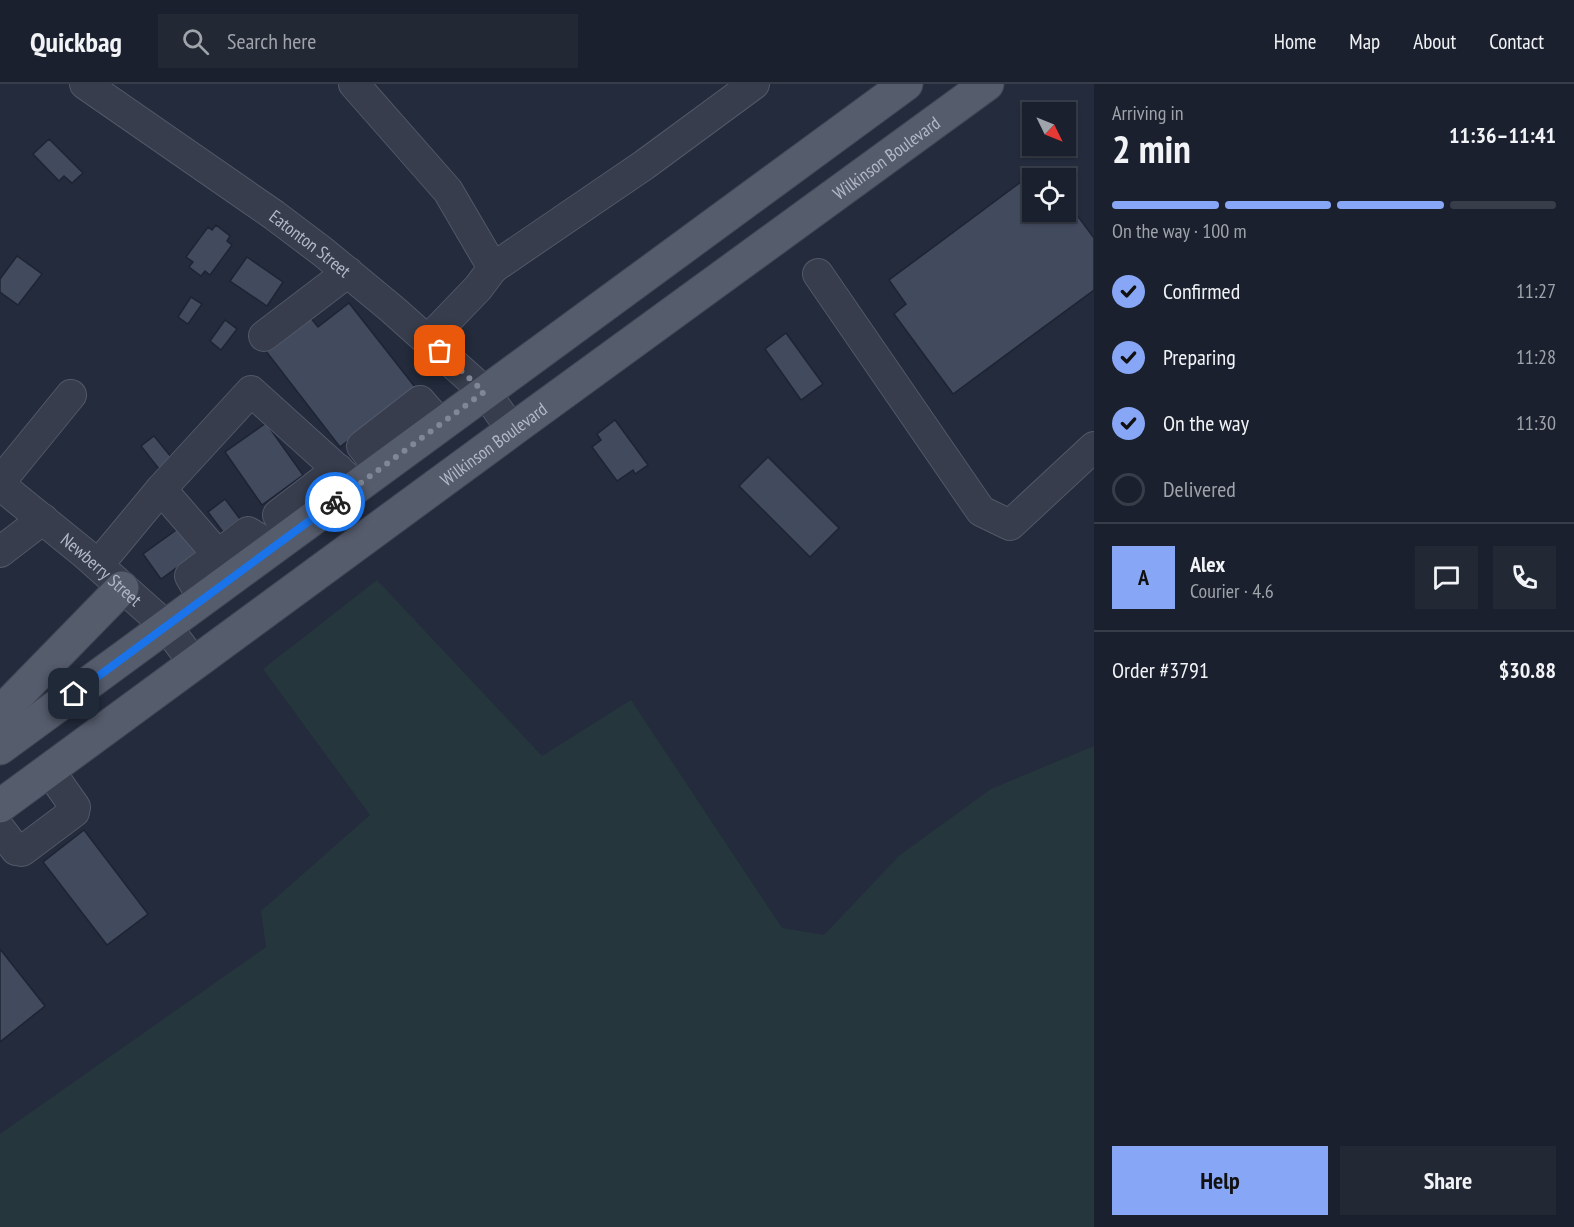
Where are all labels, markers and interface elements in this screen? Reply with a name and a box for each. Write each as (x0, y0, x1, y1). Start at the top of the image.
search box (158, 14, 578, 68)
text: Quickbag (30, 23, 122, 60)
icon: search (179, 25, 212, 58)
text: Search here (227, 27, 316, 55)
text: Home (1274, 28, 1316, 55)
text: Map (1349, 28, 1380, 55)
text: About (1413, 28, 1456, 55)
text: Contact (1489, 28, 1544, 55)
text: Arriving in (1112, 100, 1184, 126)
north arrow (1022, 102, 1076, 156)
map controls (1022, 102, 1076, 222)
street label: Wilkinson Boulevard (828, 111, 944, 204)
text: 11:36–11:41 (1449, 121, 1556, 149)
text: 2 min (1112, 123, 1191, 174)
button: locate (1022, 168, 1076, 222)
street label: Eatonton Street (265, 204, 356, 282)
text: On the way · 100 m (1112, 218, 1247, 244)
icon: check (1112, 275, 1145, 308)
text: Confirmed (1163, 277, 1240, 305)
text: 11:27 (1516, 278, 1556, 304)
pin (414, 325, 465, 376)
icon: bag (423, 334, 456, 367)
icon: check (1112, 341, 1145, 374)
text: Preparing (1163, 343, 1236, 371)
text: 11:28 (1516, 344, 1556, 370)
street label: Wilkinson Boulevard (435, 397, 551, 491)
icon: check (1112, 407, 1145, 440)
text: On the way (1163, 409, 1249, 437)
text: 11:30 (1516, 410, 1556, 436)
courier (305, 472, 365, 532)
text: Delivered (1163, 475, 1236, 503)
icon: bike (319, 486, 352, 519)
street label: Newberry Street (56, 528, 147, 611)
button: chat (1415, 546, 1478, 609)
button: phone (1493, 546, 1556, 609)
text: Alex (1190, 550, 1225, 578)
text: A (1138, 563, 1149, 591)
text: Courier · 4.6 (1190, 578, 1274, 604)
text: Order #3791 (1112, 656, 1209, 684)
text: $30.88 (1499, 656, 1556, 684)
pin (48, 668, 99, 719)
icon: home (57, 677, 90, 710)
button: Help (1112, 1146, 1328, 1215)
button: Share (1340, 1146, 1556, 1215)

